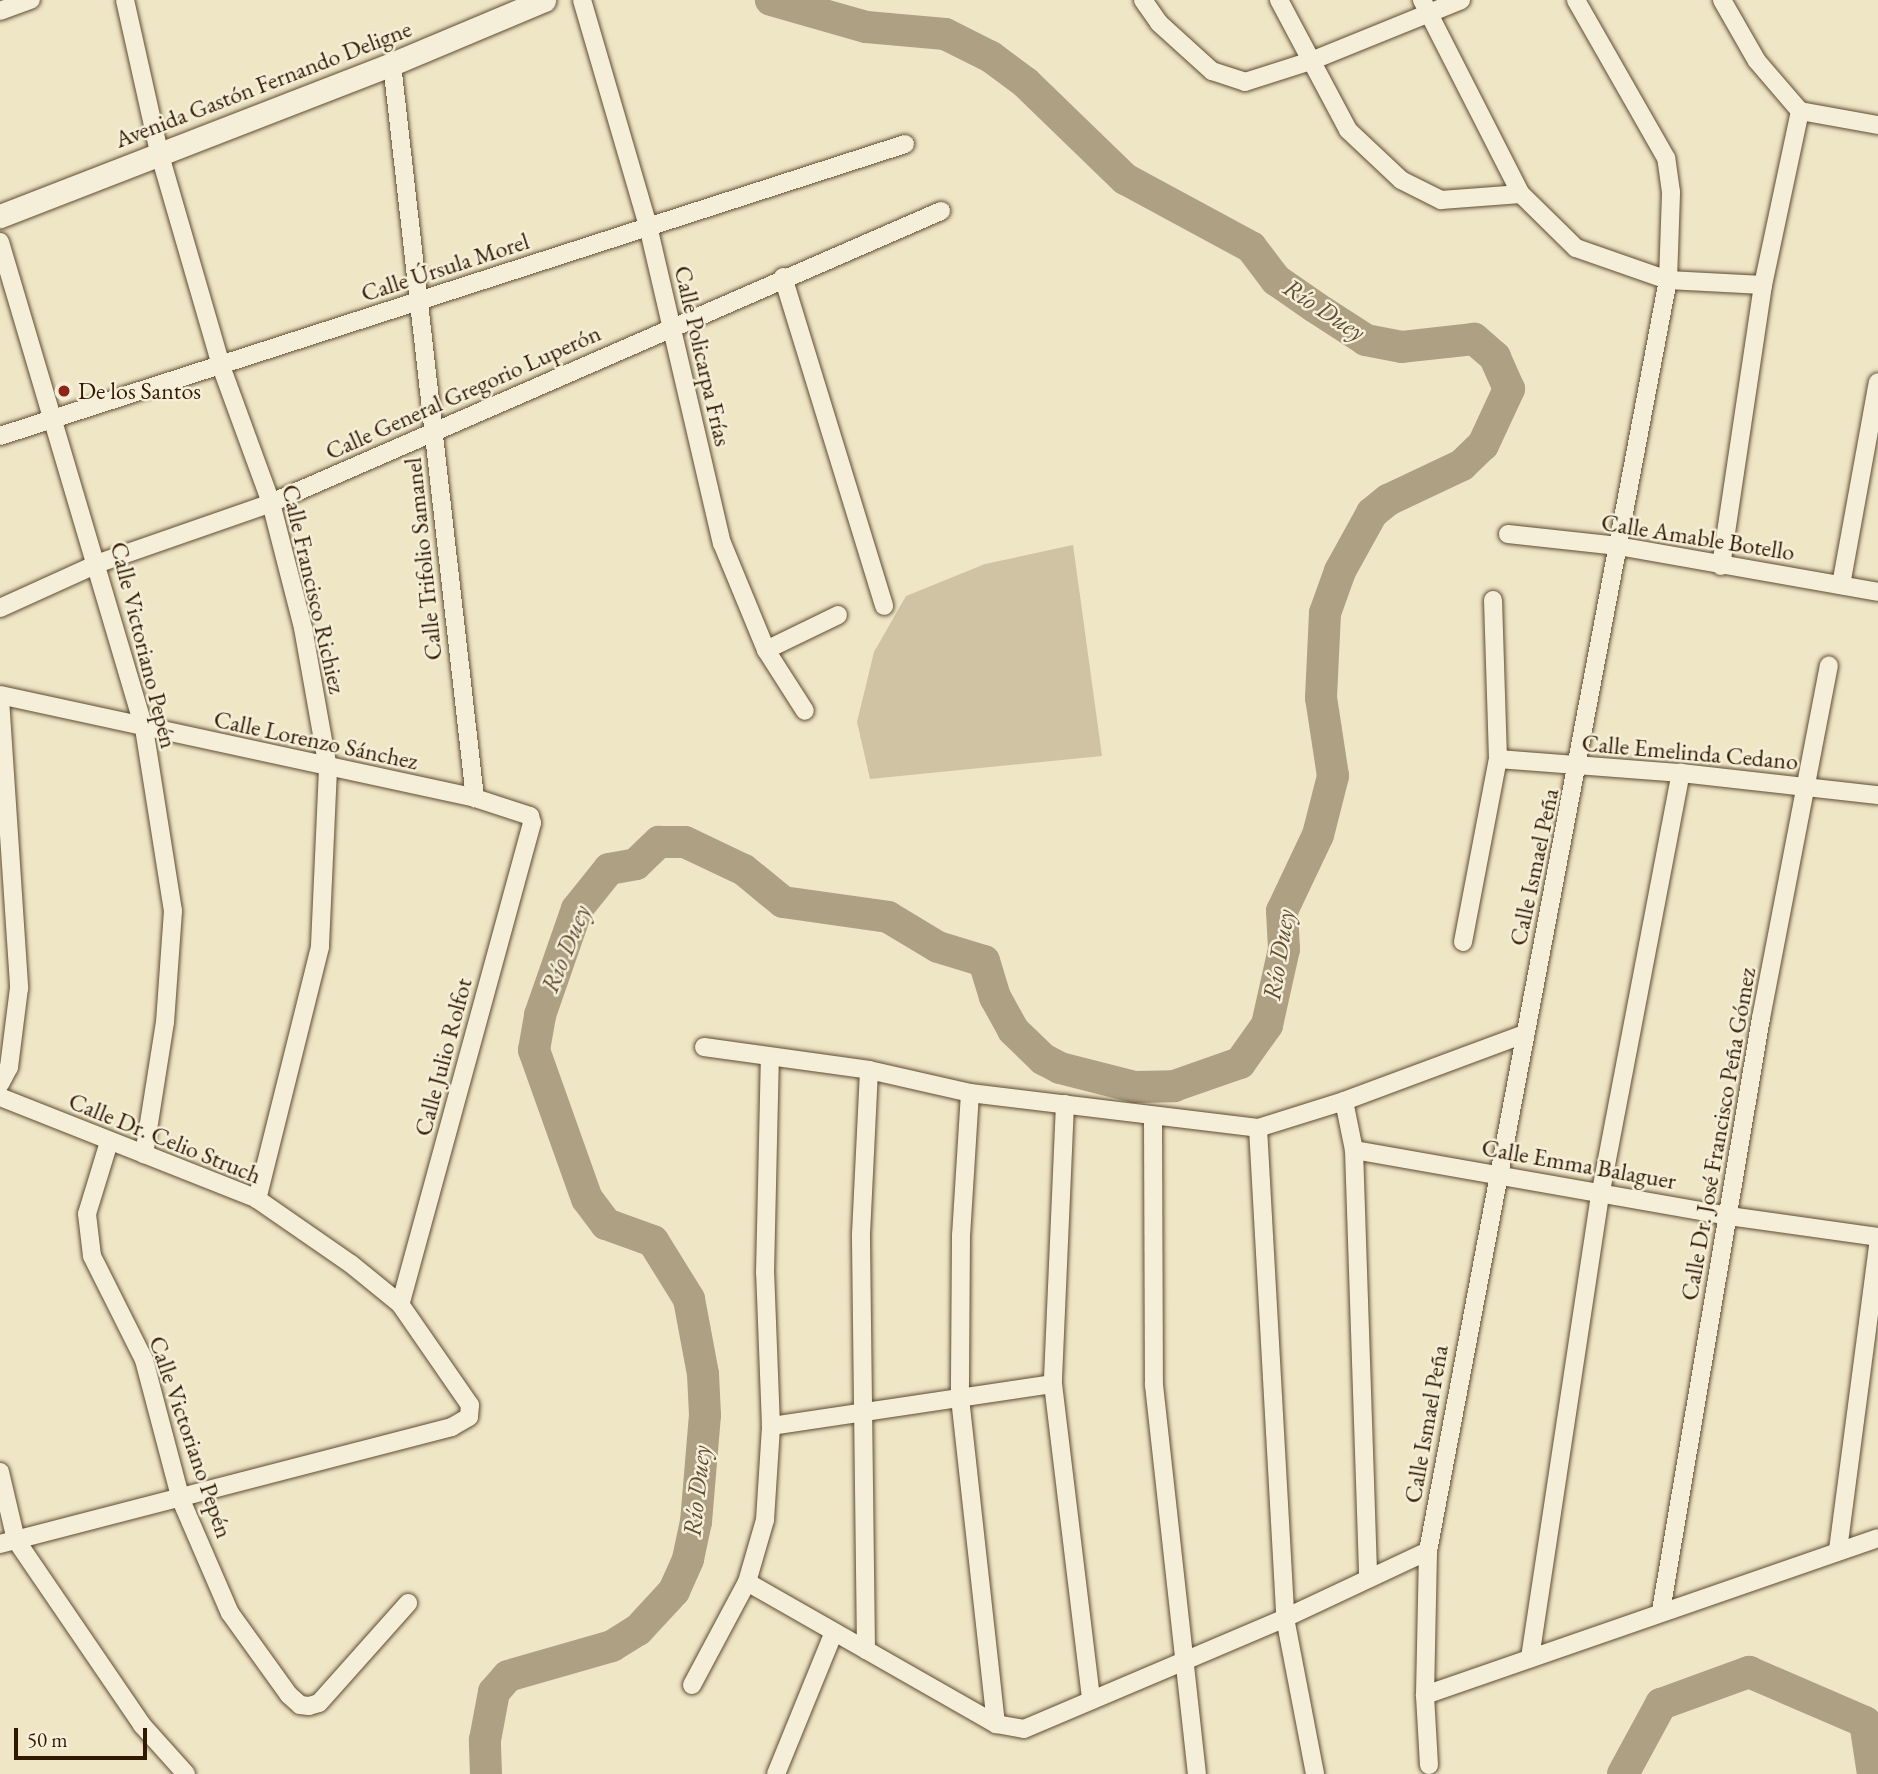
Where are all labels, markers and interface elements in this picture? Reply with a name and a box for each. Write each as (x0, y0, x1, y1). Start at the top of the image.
street label: Avenida Gastón Fernando Deligne (111, 14, 415, 154)
street label: Calle Úrsula Morel (357, 226, 533, 308)
street label: Calle Policarpa Frías (668, 263, 738, 449)
water label: Río Duey (1277, 272, 1371, 348)
street label: Calle General Gregorio Luperón (321, 318, 605, 466)
place label: De los Santos (78, 377, 201, 405)
marker: De los Santos (56, 383, 72, 399)
street label: Calle Trifolio Samanel (398, 456, 448, 662)
street label: Calle Francisco Richiez (276, 482, 352, 696)
street label: Calle Amable Botello (1599, 507, 1797, 567)
street label: Calle Victoriano Pepén (104, 539, 184, 751)
street label: Calle Lorenzo Sánchez (211, 704, 421, 776)
street label: Calle Emelinda Cedano (1581, 728, 1799, 776)
street label: Calle Ismael Peña (1503, 786, 1565, 948)
water label: Río Duey (534, 901, 598, 997)
water label: Río Duey (1256, 907, 1302, 1003)
street label: Calle Dr. José Francisco Peña Gómez (1675, 965, 1761, 1303)
street label: Calle Julio Rolfot (408, 975, 478, 1139)
street label: Calle Dr. Celio Struch (65, 1086, 265, 1190)
street label: Calle Emma Balaguer (1479, 1133, 1679, 1195)
street label: Calle Victoriano Pepén (143, 1332, 239, 1542)
street label: Calle Ismael Peña (1398, 1343, 1454, 1505)
water label: Río Duey (677, 1444, 717, 1538)
scale bar (18, 1714, 150, 1758)
text: 50 m (27, 1726, 68, 1753)

